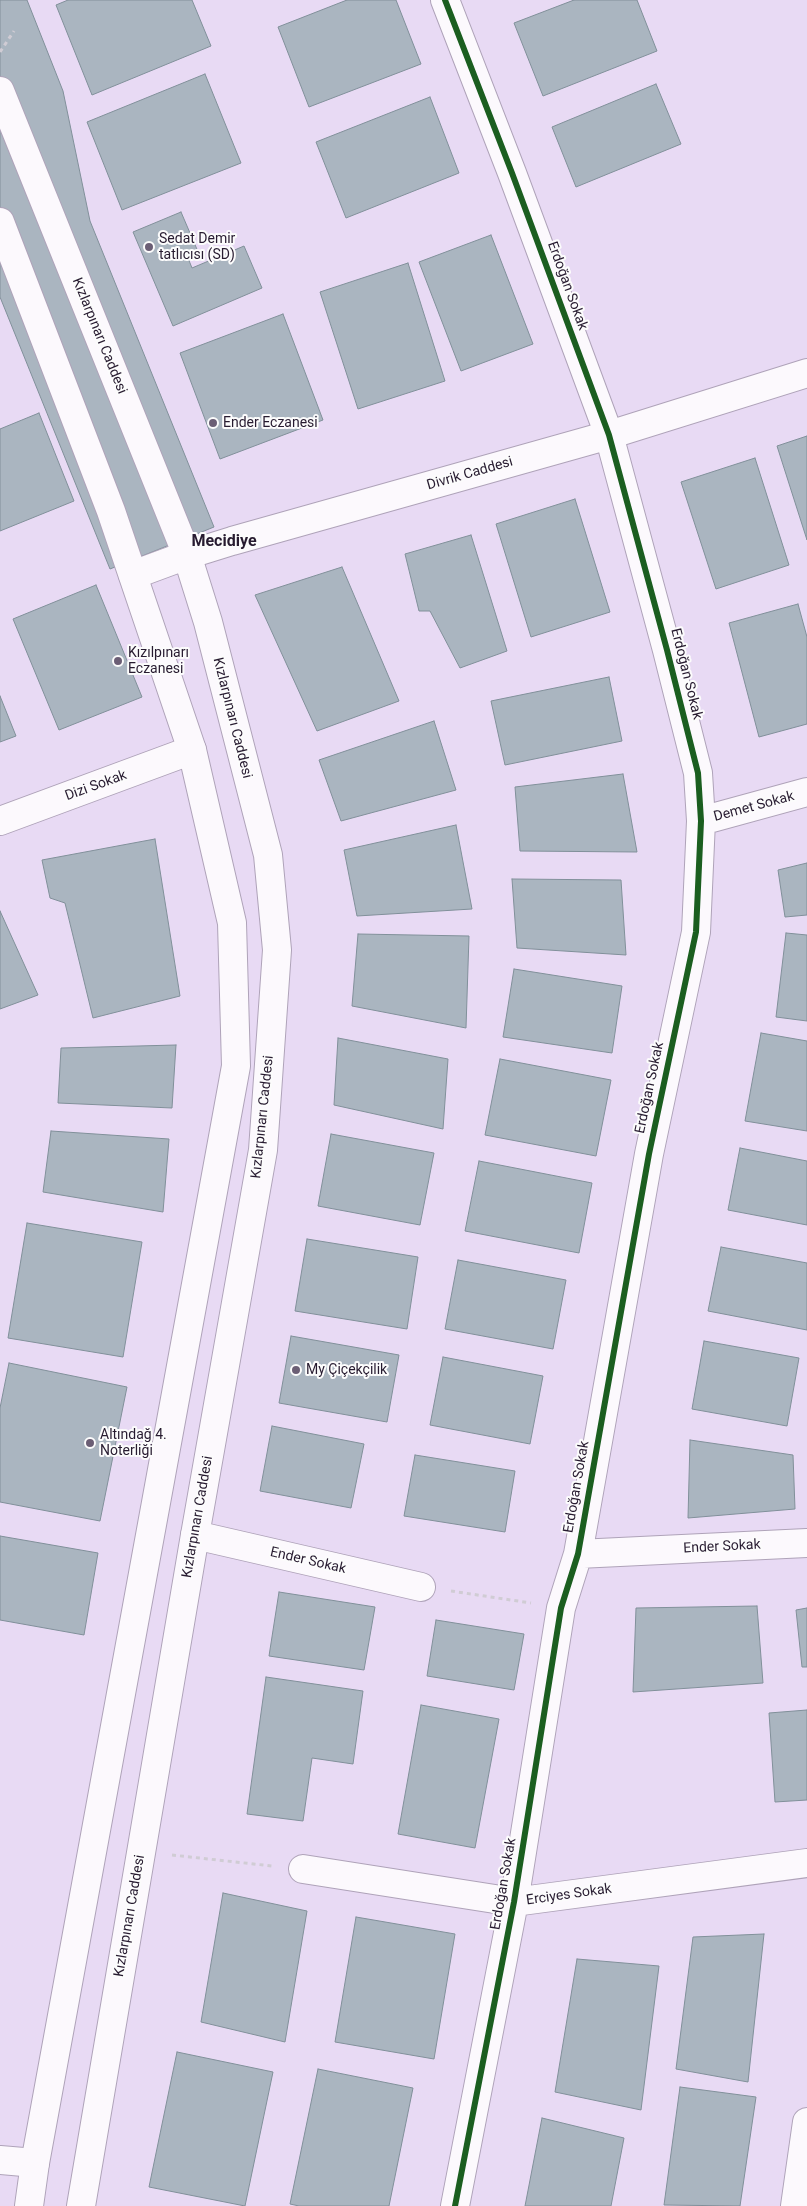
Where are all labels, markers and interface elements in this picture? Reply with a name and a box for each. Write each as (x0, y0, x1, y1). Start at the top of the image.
place label: Sedat Demir tatlıcısı (SD) (159, 231, 235, 264)
street label: Erdoğan Sokak (543, 239, 591, 333)
marker: Sedat Demir tatlıcısı (SD) (143, 241, 155, 253)
street label: Kızlarpınarı Caddesi (68, 275, 130, 397)
place label: Ender Eczanesi (223, 415, 318, 431)
marker: Ender Eczanesi (207, 417, 219, 429)
street label: Divrik Caddesi (425, 454, 515, 494)
district label: Mecidiye (191, 532, 257, 552)
street label: Erdoğan Sokak (667, 627, 705, 721)
place label: Kızılpınarı Eczanesi (128, 645, 189, 678)
marker: Kızılpınarı Eczanesi (112, 655, 124, 667)
street label: Kızlarpınarı Caddesi (209, 656, 255, 780)
street label: Dizi Sokak (63, 767, 129, 805)
street label: Demet Sokak (712, 788, 796, 826)
street label: Erdoğan Sokak (632, 1041, 668, 1135)
street label: Kızlarpınarı Caddesi (248, 1055, 278, 1179)
place label: My Çiçekçilik (306, 1362, 387, 1378)
marker: My Çiçekçilik (290, 1364, 302, 1376)
place label: Altındağ 4. Noterliği (100, 1427, 167, 1460)
marker: Altındağ 4. Noterliği (84, 1437, 96, 1449)
street label: Erdoğan Sokak (561, 1440, 593, 1534)
street label: Kızlarpınarı Caddesi (179, 1455, 217, 1579)
street label: Ender Sokak (683, 1537, 761, 1557)
street label: Ender Sokak (268, 1544, 348, 1578)
street label: Erdoğan Sokak (488, 1837, 520, 1931)
street label: Kızlarpınarı Caddesi (111, 1854, 149, 1978)
street label: Erciyes Sokak (525, 1881, 613, 1909)

